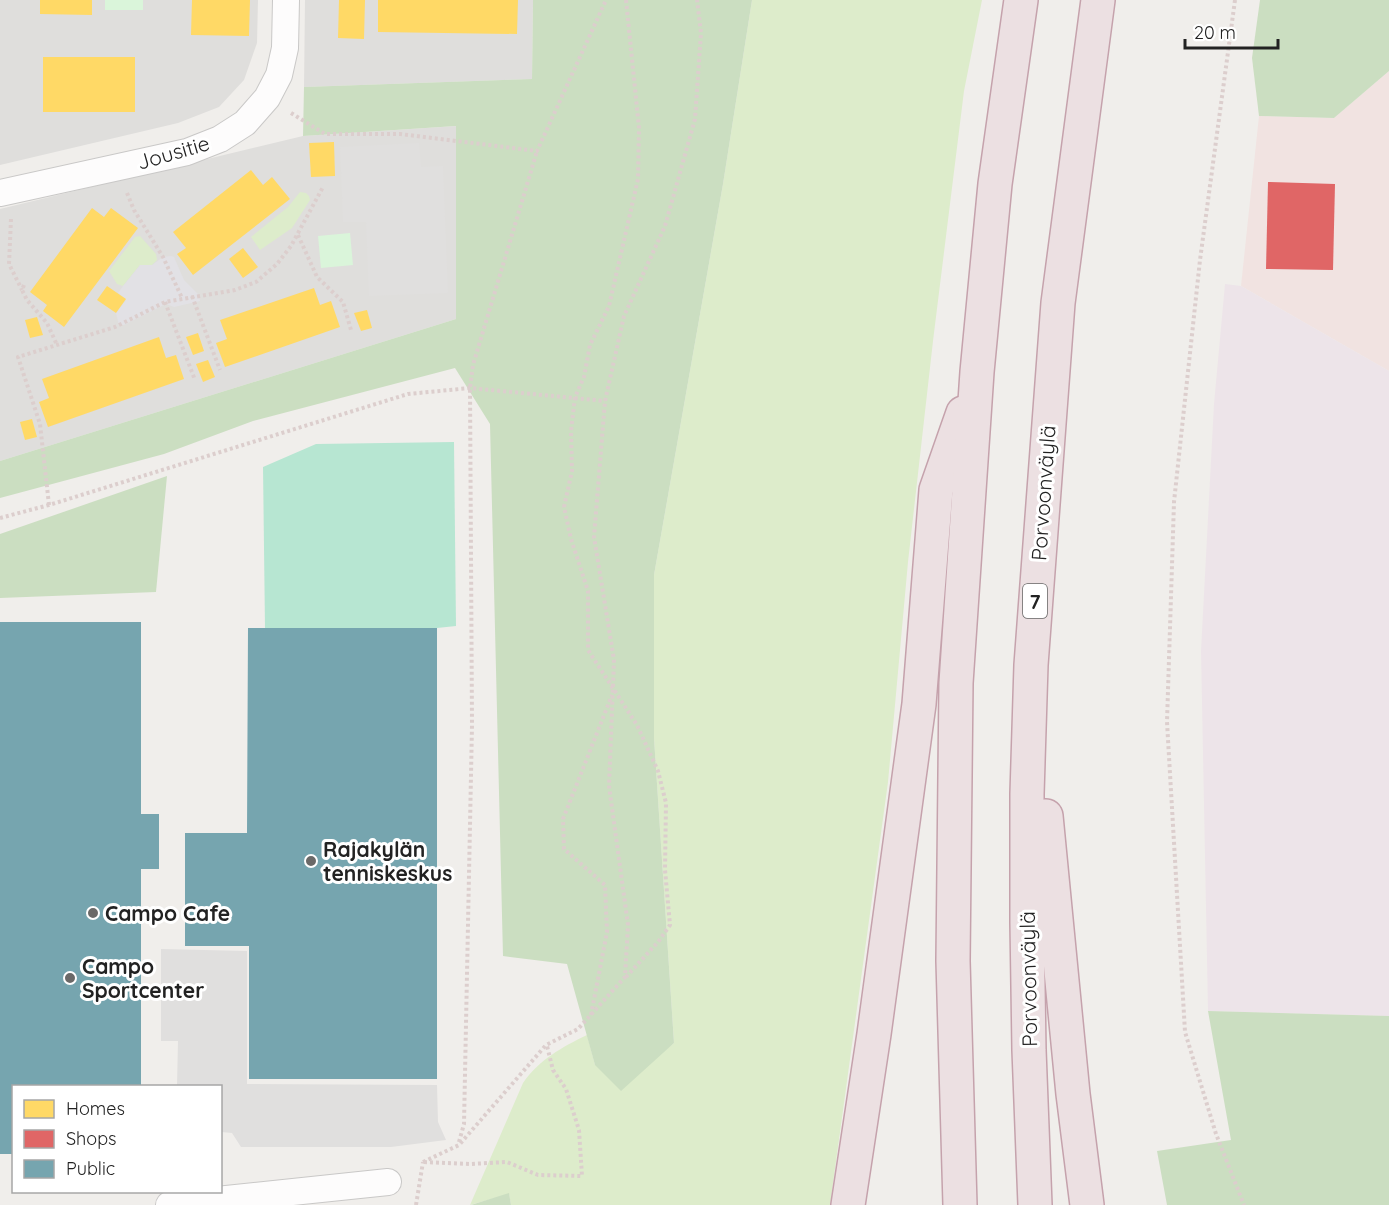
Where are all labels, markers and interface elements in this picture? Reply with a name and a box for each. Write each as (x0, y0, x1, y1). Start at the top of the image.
scale bar (1185, 12, 1278, 50)
text: 20 m (1194, 21, 1236, 44)
street label: Jousitie (134, 129, 212, 175)
street label: Porvoonväylä (1025, 424, 1061, 562)
road number: 7 (1023, 584, 1047, 618)
place label: Rajakylän tenniskeskus (323, 836, 452, 886)
marker: Rajakylän tenniskeskus (304, 854, 318, 868)
place label: Campo Cafe (105, 900, 230, 926)
marker: Campo Cafe (86, 906, 100, 920)
street label: Porvoonväylä (1014, 911, 1042, 1047)
place label: Campo Sportcenter (82, 953, 204, 1003)
marker: Campo Sportcenter (63, 971, 77, 985)
legend (12, 1085, 222, 1193)
text: Homes (66, 1097, 125, 1120)
text: Shops (66, 1127, 117, 1150)
text: Public (66, 1157, 115, 1180)

